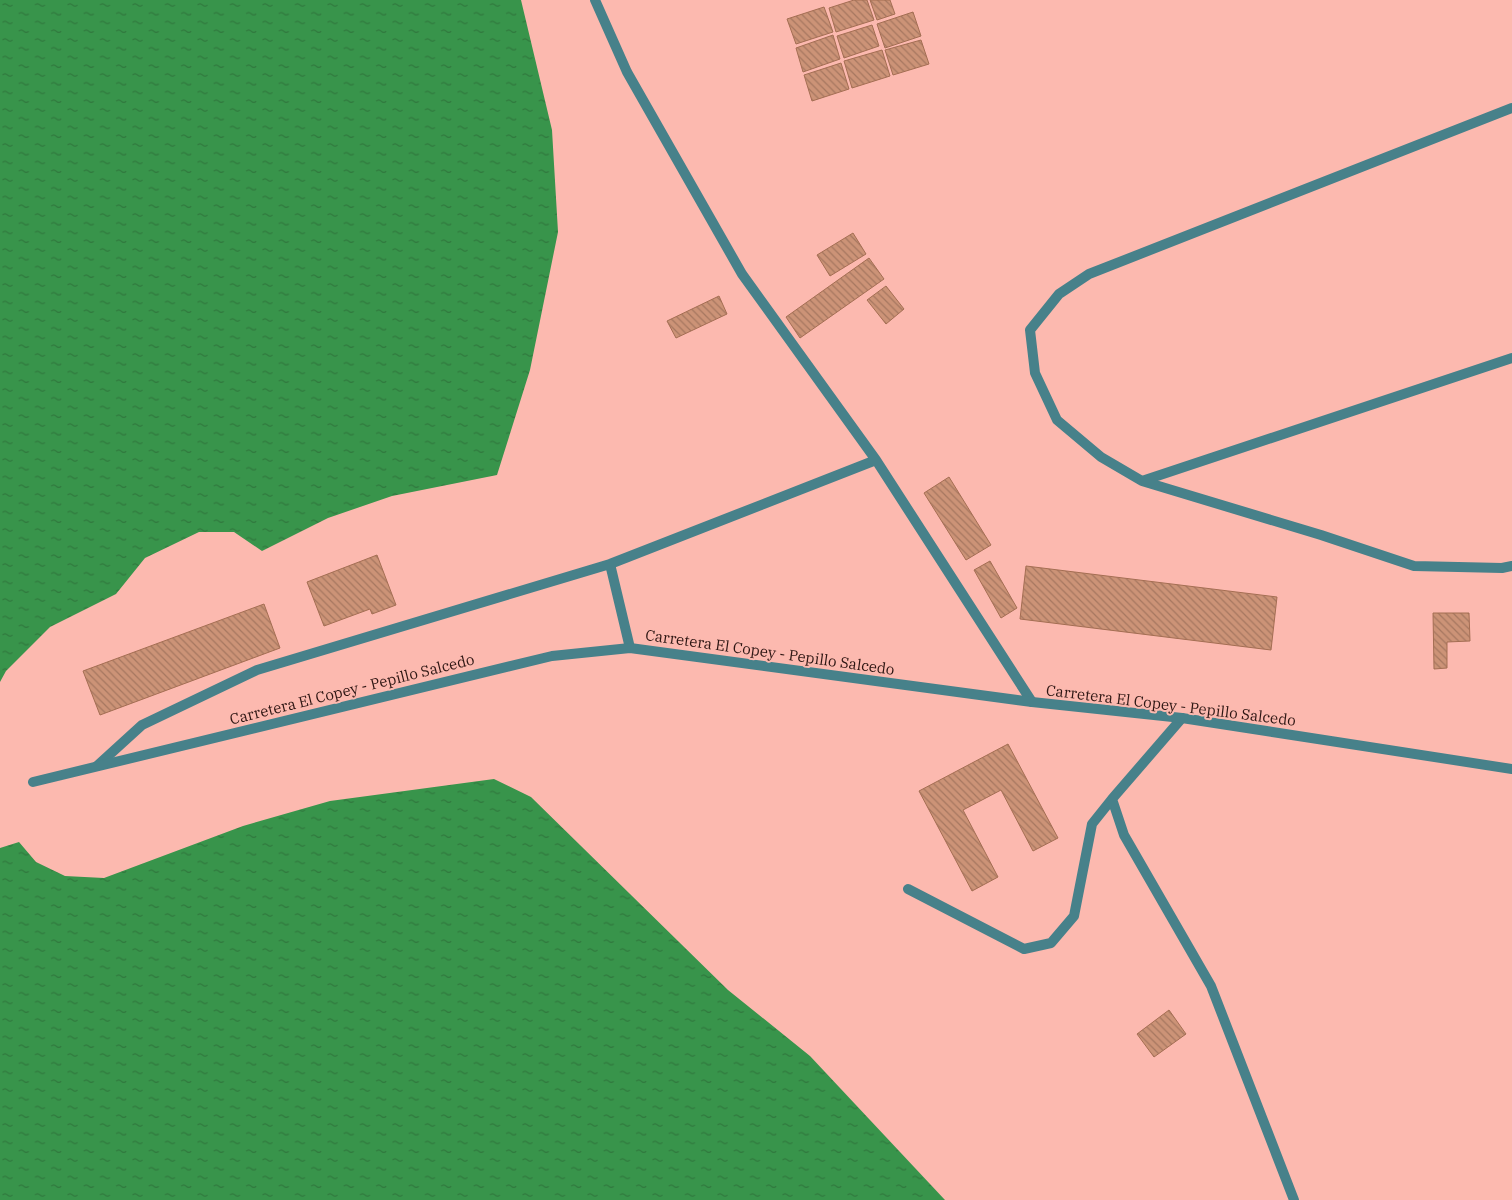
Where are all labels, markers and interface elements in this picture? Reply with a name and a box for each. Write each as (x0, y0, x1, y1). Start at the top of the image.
street label: Carretera El Copey - Pepillo Salcedo (644, 625, 896, 679)
street label: Carretera El Copey - Pepillo Salcedo (228, 649, 476, 729)
street label: Carretera El Copey - Pepillo Salcedo (1045, 680, 1297, 730)

